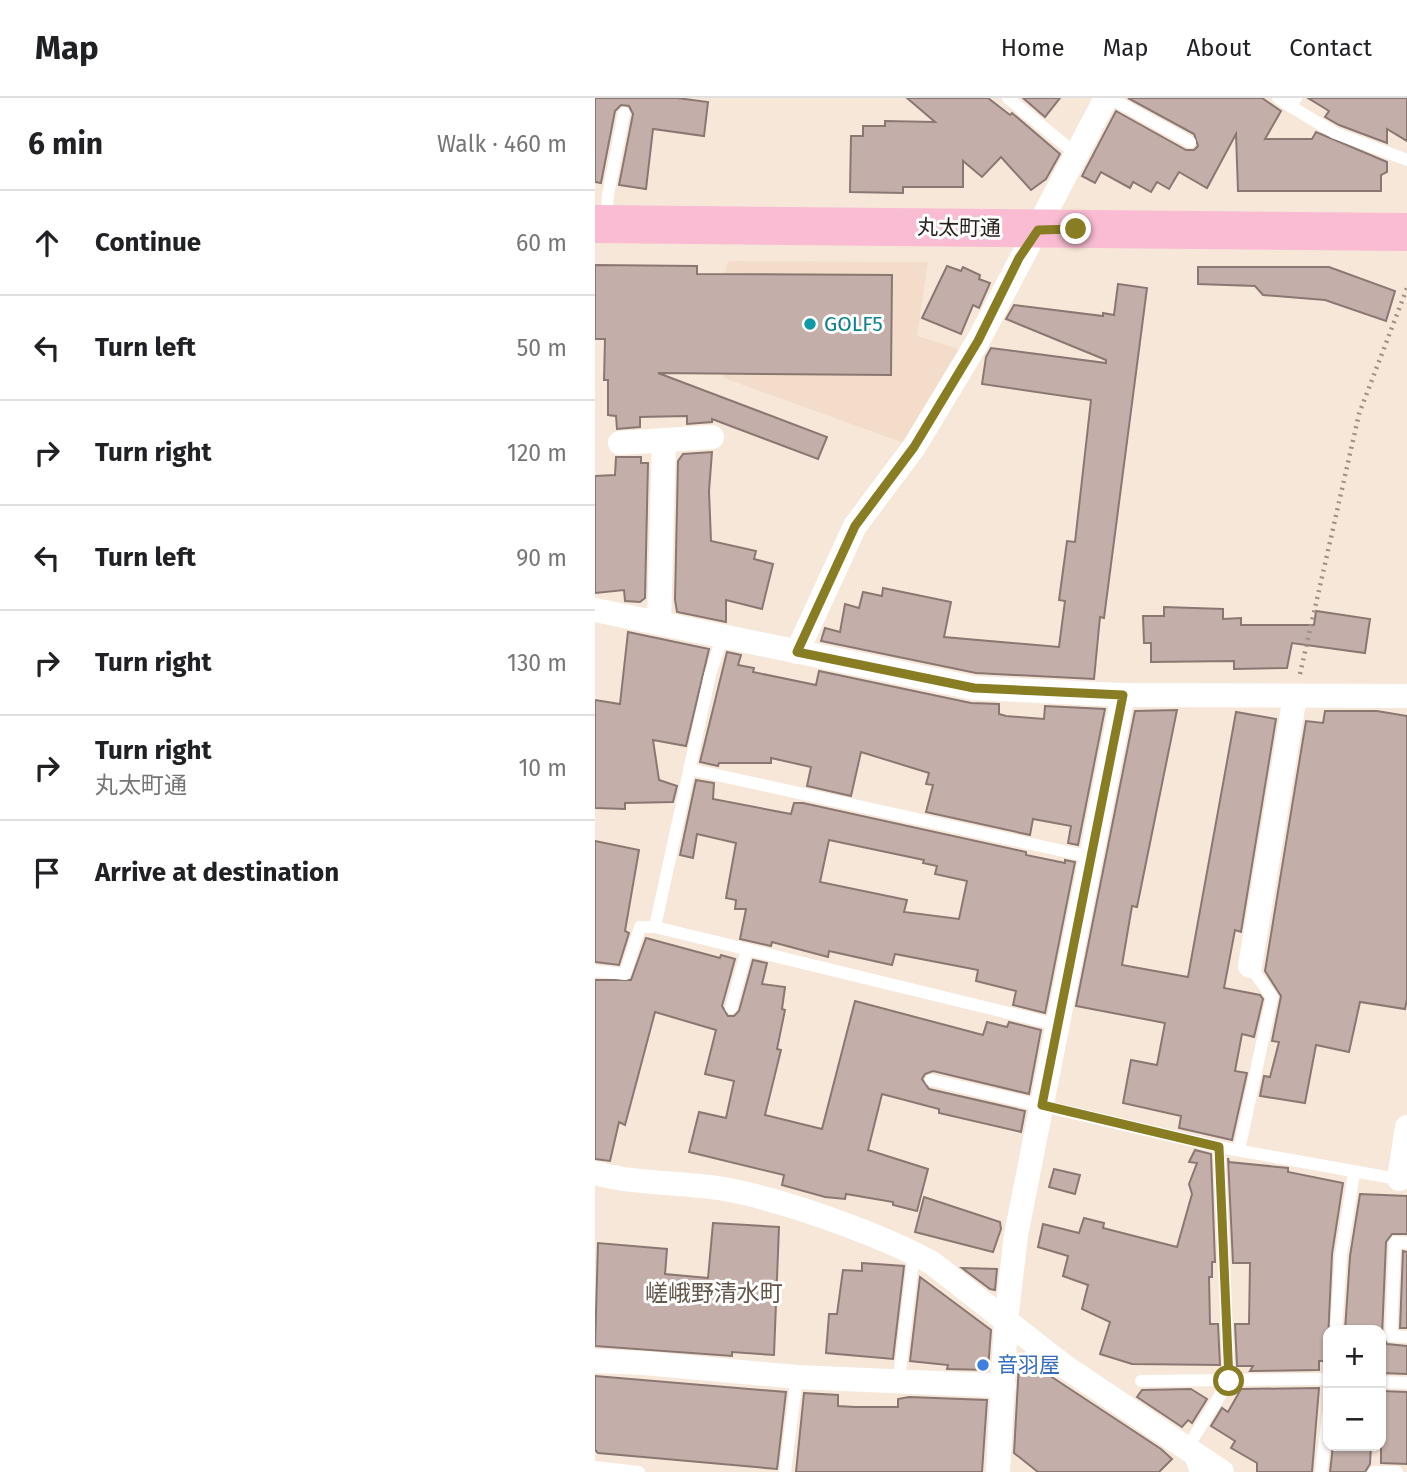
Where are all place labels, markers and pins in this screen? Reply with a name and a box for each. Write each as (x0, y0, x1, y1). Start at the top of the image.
place label: GOLF5 (824, 311, 883, 337)
marker: GOLF5 (802, 316, 818, 332)
place label: 音羽屋 (997, 1352, 1060, 1378)
marker: 音羽屋 (975, 1357, 991, 1373)

